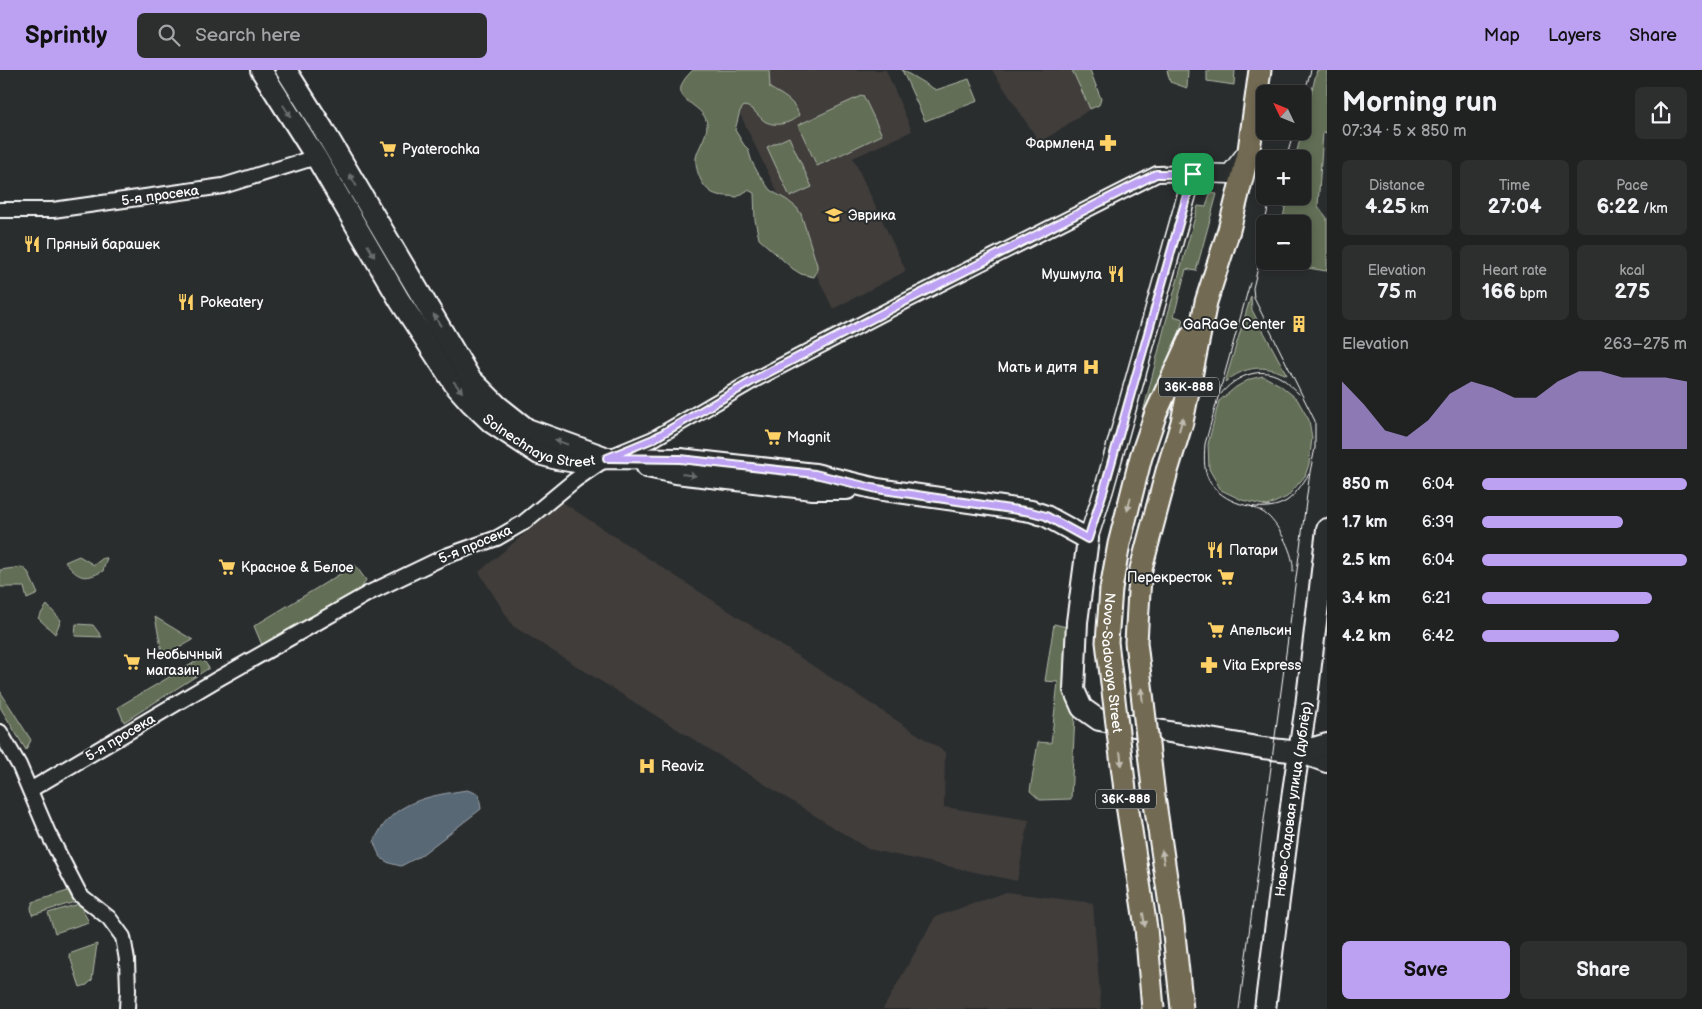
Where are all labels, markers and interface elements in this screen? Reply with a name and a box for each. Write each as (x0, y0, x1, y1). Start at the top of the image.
search box (137, 13, 487, 58)
text: Sprintly (25, 21, 107, 50)
icon: search (155, 21, 183, 49)
text: Search here (195, 24, 301, 47)
text: Map (1484, 25, 1520, 46)
text: Layers (1548, 25, 1601, 46)
text: Share (1629, 25, 1677, 46)
north arrow (1256, 85, 1311, 140)
map controls (1256, 85, 1311, 270)
text: Morning run (1342, 86, 1497, 119)
button: share (1635, 87, 1687, 139)
one-way arrow (282, 105, 292, 118)
text: 07:34 · 5 × 850 m (1342, 122, 1466, 141)
pharmacy icon: Фармленд (1098, 133, 1118, 153)
place label: Фармленд (1026, 135, 1094, 152)
supermarket icon: Pyaterochka (378, 139, 398, 159)
place label: Pyaterochka (402, 141, 480, 158)
button: + (1256, 150, 1311, 205)
pin (1172, 153, 1214, 195)
icon: arrive (1179, 160, 1207, 188)
one-way arrow (349, 173, 357, 188)
text: Distance (1369, 177, 1425, 194)
text: Time (1499, 177, 1530, 194)
text: Pace (1616, 177, 1648, 194)
street label: 5-я просека (120, 182, 201, 209)
text: 4.25 (1365, 194, 1407, 219)
text: 27:04 (1487, 194, 1542, 219)
text: 6:22 (1596, 194, 1639, 219)
text: km (1407, 200, 1429, 217)
text: /km (1639, 200, 1668, 217)
school or university icon: Эврика (824, 205, 844, 225)
place label: Эврика (848, 207, 897, 224)
button: − (1256, 215, 1311, 270)
restaurant icon: Пряный барашек (22, 234, 42, 254)
place label: Пряный барашек (46, 236, 161, 253)
one-way arrow (366, 244, 375, 257)
text: Elevation (1368, 262, 1426, 279)
text: Heart rate (1482, 262, 1547, 279)
text: kcal (1620, 262, 1645, 279)
restaurant icon: Мушмула (1106, 264, 1126, 284)
place label: Мушмула (1041, 266, 1103, 283)
text: 75 (1377, 279, 1401, 304)
text: 166 (1482, 279, 1516, 304)
text: 275 (1614, 279, 1650, 304)
text: m (1401, 285, 1416, 302)
text: bpm (1516, 285, 1547, 302)
restaurant icon: Pokeatery (176, 292, 196, 312)
place label: Pokeatery (200, 294, 264, 311)
one-way arrow (432, 313, 441, 326)
building icon: GaRaGe Center (1289, 314, 1309, 334)
place label: GaRaGe Center (1183, 316, 1286, 333)
text: Elevation (1342, 335, 1409, 354)
text: 263–275 m (1603, 335, 1687, 354)
hospital icon: Мать и дитя (1081, 357, 1101, 377)
place label: Мать и дитя (998, 359, 1077, 376)
road number: 36К-888 (1159, 378, 1219, 396)
one-way arrow (452, 381, 463, 394)
street label: Solnechnaya Street (479, 411, 597, 471)
one-way arrow (1178, 417, 1186, 432)
supermarket icon: Magnit (763, 427, 783, 447)
place label: Magnit (787, 429, 831, 446)
one-way arrow (553, 438, 568, 446)
one-way arrow (681, 471, 697, 479)
text: 850 m (1342, 475, 1389, 494)
text: 6:04 (1422, 475, 1454, 494)
one-way arrow (1125, 496, 1133, 511)
text: 1.7 km (1342, 513, 1387, 532)
text: 6:39 (1422, 513, 1454, 532)
street label: 5-я просека (436, 521, 515, 568)
restaurant icon: Патари (1205, 540, 1225, 560)
place label: Патари (1229, 542, 1278, 559)
text: 2.5 km (1342, 551, 1391, 570)
text: 6:04 (1422, 551, 1454, 570)
supermarket icon: Красное & Белое (217, 557, 237, 577)
place label: Красное & Белое (241, 559, 354, 576)
supermarket icon: Перекресток (1216, 567, 1236, 587)
place label: Перекресток (1127, 569, 1213, 586)
text: 3.4 km (1342, 589, 1391, 608)
text: 6:21 (1422, 589, 1450, 608)
street label: Novo-Sadovaya Street (1098, 592, 1126, 734)
supermarket icon: Апельсин (1206, 620, 1226, 640)
place label: Апельсин (1229, 622, 1292, 639)
text: 4.2 km (1342, 627, 1391, 646)
text: 6:42 (1422, 627, 1454, 646)
place label: Необычный магазин (146, 646, 222, 679)
supermarket icon: Необычный магазин (122, 652, 142, 672)
pharmacy icon: Vita Express (1199, 655, 1219, 675)
place label: Vita Express (1223, 657, 1301, 674)
one-way arrow (1138, 687, 1146, 703)
street label: Ново-Садовая улица (дублёр) (1272, 700, 1316, 898)
street label: 5-я просека (82, 710, 159, 765)
one-way arrow (1118, 752, 1126, 768)
hospital icon: Reaviz (637, 756, 657, 776)
place label: Reaviz (661, 758, 704, 775)
road number: 36К-888 (1096, 790, 1156, 809)
one-way arrow (1159, 848, 1167, 864)
one-way arrow (1141, 913, 1149, 929)
button: Save (1342, 941, 1510, 999)
button: Share (1520, 941, 1687, 999)

